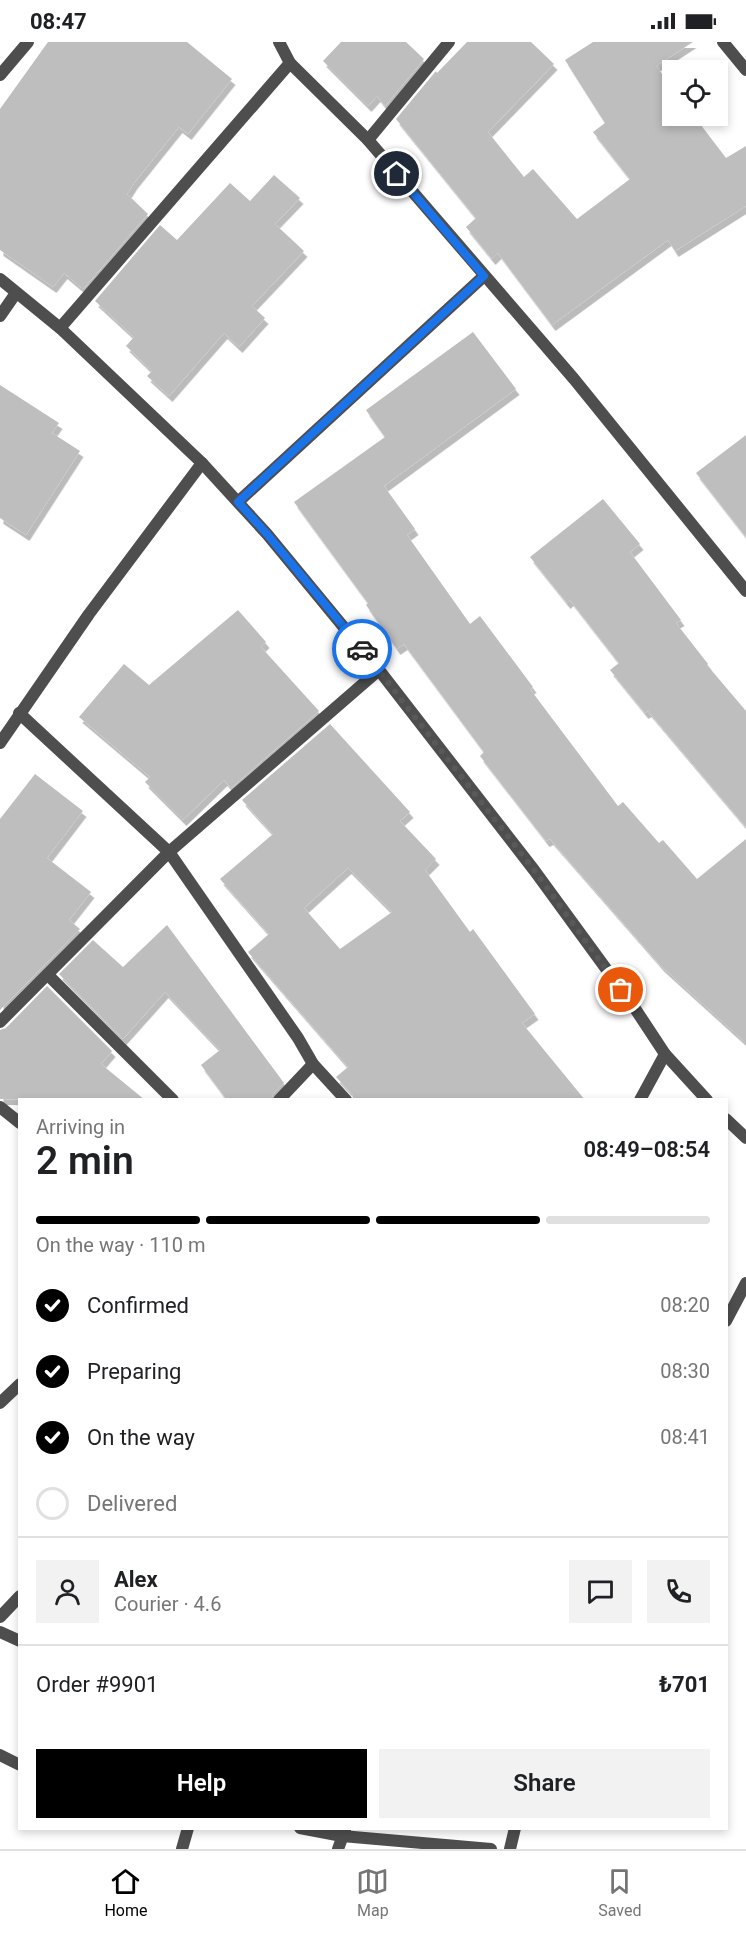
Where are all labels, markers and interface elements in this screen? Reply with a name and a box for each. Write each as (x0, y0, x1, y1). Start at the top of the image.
text: 08:47 (30, 9, 87, 34)
map controls (662, 60, 728, 126)
button: locate (662, 60, 728, 126)
pin (371, 148, 422, 199)
icon: home (380, 157, 413, 190)
courier (332, 619, 392, 679)
icon: car (346, 633, 379, 666)
pin (595, 964, 646, 1015)
icon: bag (604, 973, 637, 1006)
text: Arriving in (36, 1115, 125, 1139)
text: 08:49–08:54 (583, 1137, 710, 1162)
text: 2 min (36, 1138, 134, 1184)
text: On the way · 110 m (36, 1233, 205, 1257)
icon: check (36, 1289, 69, 1322)
text: Confirmed (87, 1293, 189, 1318)
text: 08:20 (660, 1293, 710, 1317)
icon: check (36, 1355, 69, 1388)
text: Preparing (87, 1359, 181, 1384)
text: 08:30 (660, 1359, 710, 1383)
icon: check (36, 1421, 69, 1454)
text: On the way (87, 1425, 195, 1450)
text: 08:41 (660, 1425, 710, 1449)
text: Delivered (87, 1491, 177, 1516)
button: person (36, 1560, 99, 1623)
button: chat (569, 1560, 632, 1623)
button: phone (647, 1560, 710, 1623)
text: Alex (114, 1567, 158, 1592)
text: Courier · 4.6 (114, 1592, 221, 1616)
text: Order #9901 (36, 1672, 158, 1697)
text: ₺701 (659, 1672, 710, 1697)
button: Help (36, 1749, 367, 1818)
button: Share (379, 1749, 710, 1818)
tab: Home (104, 1865, 148, 1920)
tab: Map (356, 1865, 389, 1920)
tab: Saved (598, 1865, 642, 1920)

